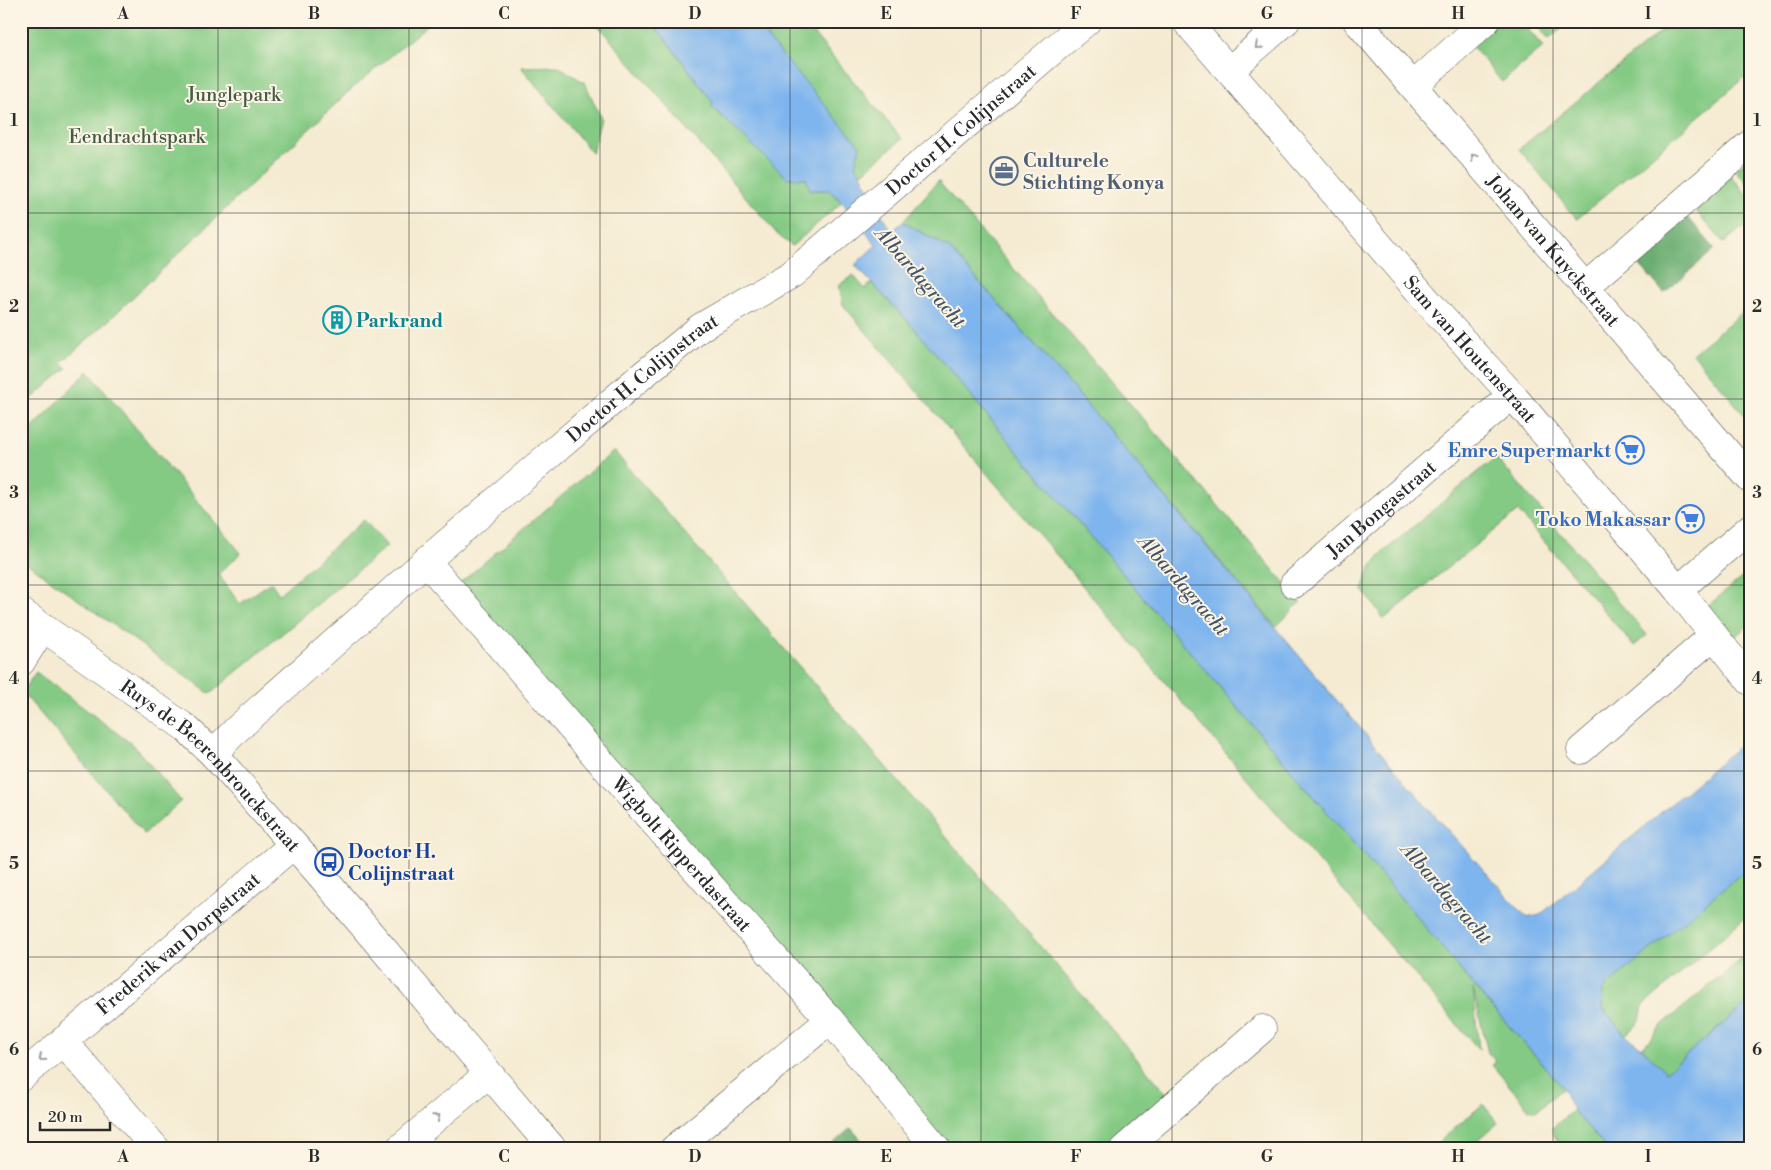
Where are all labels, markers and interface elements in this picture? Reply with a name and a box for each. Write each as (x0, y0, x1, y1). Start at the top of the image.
text: A (116, 4, 129, 24)
text: B (308, 4, 320, 24)
text: C (498, 4, 510, 24)
text: D (689, 4, 702, 24)
text: E (880, 4, 892, 24)
text: F (1070, 4, 1082, 24)
text: G (1261, 4, 1274, 24)
text: H (1451, 4, 1465, 24)
text: I (1645, 4, 1651, 24)
one-way arrow (1254, 40, 1263, 49)
street label: Doctor H. Colijnstraat (881, 59, 1041, 201)
park label: Junglepark (186, 83, 282, 107)
text: 1 (10, 111, 18, 131)
text: 1 (1753, 111, 1761, 131)
park label: Eendrachtspark (69, 125, 207, 149)
place label: Culturele Stichting Konya (1023, 149, 1165, 195)
one-way arrow (1471, 153, 1480, 162)
office icon: Culturele Stichting Konya (989, 156, 1019, 186)
street label: Johan van Kuyckstraat (1480, 169, 1625, 332)
water label: Albardagracht (868, 221, 971, 334)
street label: Sam van Houtenstraat (1398, 271, 1542, 428)
text: 2 (9, 297, 19, 317)
text: 2 (1752, 297, 1762, 317)
building icon: Parkrand (322, 305, 352, 335)
place label: Parkrand (356, 309, 443, 333)
street label: Doctor H. Colijnstraat (562, 309, 723, 448)
supermarket icon: Emre Supermarkt (1615, 435, 1645, 465)
place label: Emre Supermarkt (1448, 439, 1611, 463)
street label: Jan Bongastraat (1321, 455, 1441, 564)
text: 3 (9, 483, 19, 503)
text: 3 (1752, 483, 1762, 503)
supermarket icon: Toko Makassar (1675, 504, 1705, 534)
place label: Toko Makassar (1536, 508, 1671, 532)
water label: Albardagracht (1131, 529, 1234, 642)
text: 4 (9, 669, 20, 689)
text: 4 (1752, 669, 1763, 689)
street label: Ruys de Beerenbrouckstraat (115, 674, 305, 857)
street label: Wigbolt Ripperdastraat (605, 771, 757, 937)
water label: Albardagracht (1394, 837, 1497, 950)
place label: Doctor H. Colijnstraat (348, 840, 455, 886)
bus stop icon: Doctor H. Colijnstraat (314, 847, 344, 877)
text: 5 (9, 854, 19, 874)
text: 5 (1752, 854, 1762, 874)
street label: Frederik van Dorpstraat (92, 867, 265, 1021)
text: 6 (9, 1040, 19, 1060)
text: 6 (1752, 1040, 1762, 1060)
one-way arrow (39, 1052, 48, 1061)
scale bar (40, 1100, 110, 1132)
text: 20 m (48, 1108, 83, 1127)
one-way arrow (431, 1114, 440, 1123)
text: A (116, 1147, 129, 1167)
text: B (308, 1147, 320, 1167)
text: C (498, 1147, 510, 1167)
text: D (689, 1147, 702, 1167)
text: E (880, 1147, 892, 1167)
text: F (1070, 1147, 1082, 1167)
text: G (1261, 1147, 1274, 1167)
text: H (1451, 1147, 1465, 1167)
text: I (1645, 1147, 1651, 1167)

